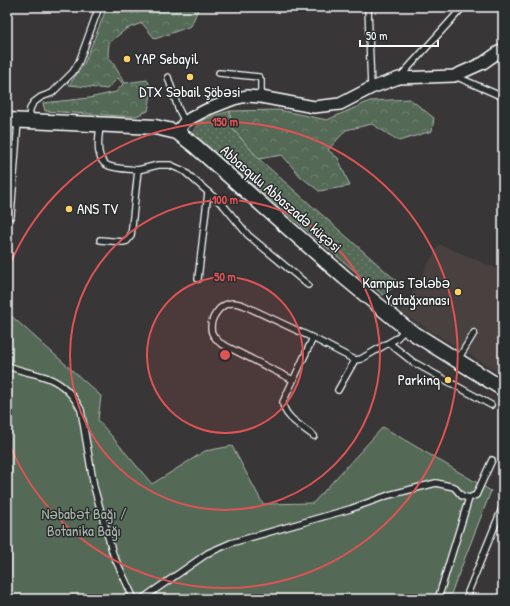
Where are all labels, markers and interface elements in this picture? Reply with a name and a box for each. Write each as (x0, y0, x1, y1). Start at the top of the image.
scale bar (360, 22, 438, 48)
text: 50 m (366, 27, 387, 44)
place label: YAP Sebayil (135, 48, 198, 69)
marker: YAP Sebayil (122, 54, 132, 64)
marker: DTX Səbail Şöbəsi (185, 72, 195, 82)
place label: DTX Səbail Şöbəsi (139, 81, 241, 102)
text: 150 m (212, 113, 238, 130)
street label: Abbasqulu Abbaszadə küçəsi (216, 140, 347, 257)
text: 100 m (212, 191, 238, 208)
place label: ANS TV (77, 198, 119, 219)
marker: ANS TV (64, 204, 74, 214)
text: 50 m (214, 268, 236, 285)
place label: Kampus Tələbə Yatağxanası (362, 272, 450, 310)
marker: Kampus Tələbə Yatağxanası (453, 287, 463, 297)
centre of rings (218, 348, 232, 362)
place label: Parkinq (398, 369, 440, 390)
marker: Parkinq (443, 375, 453, 385)
park label: Nəbabət Bağı / Botanika Bağı (42, 503, 126, 541)

